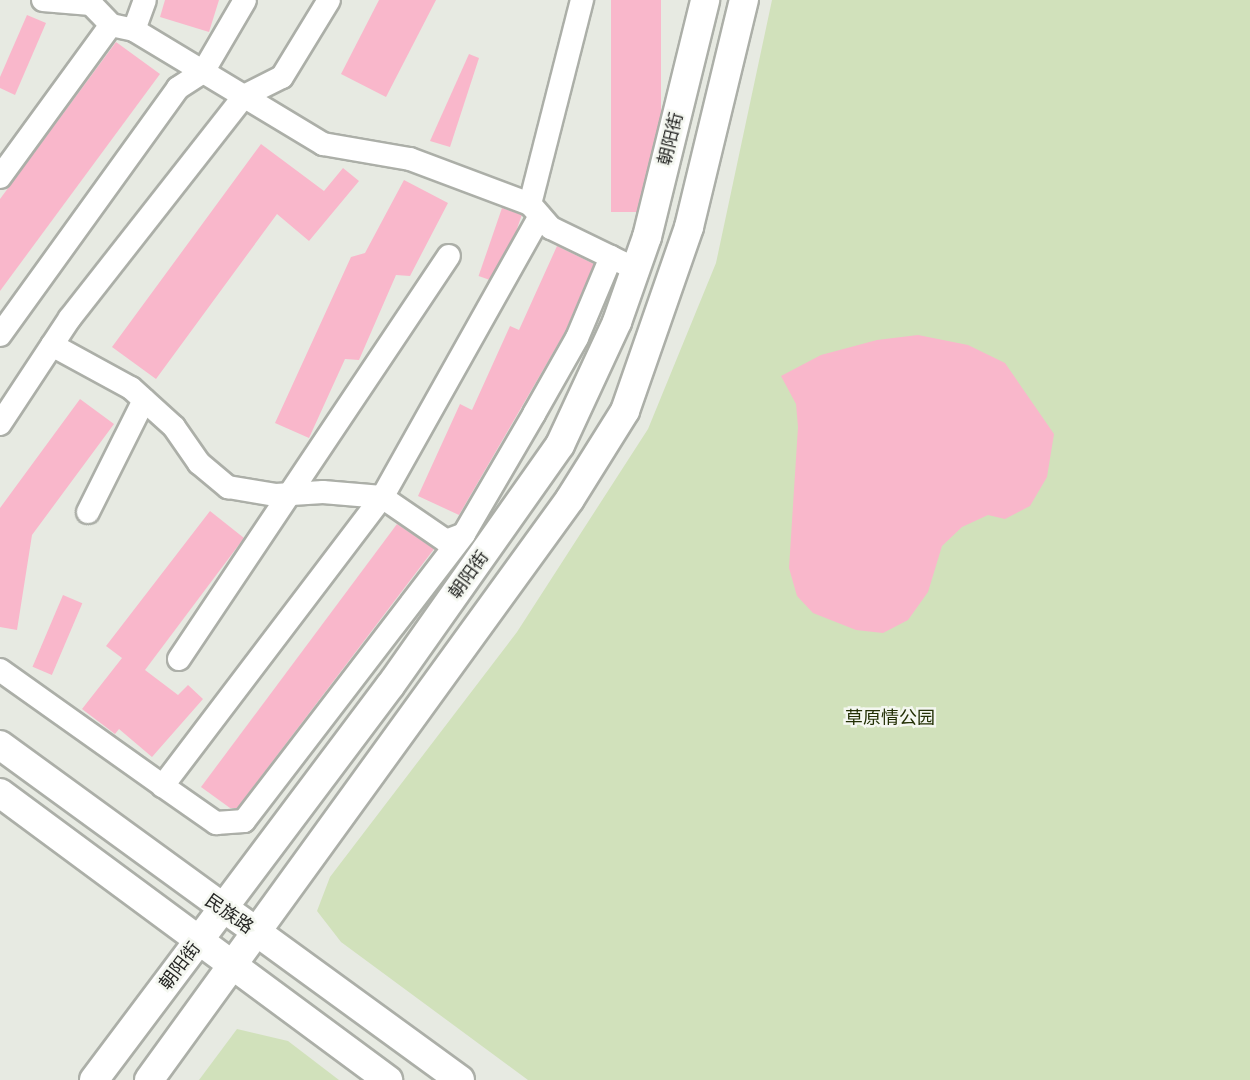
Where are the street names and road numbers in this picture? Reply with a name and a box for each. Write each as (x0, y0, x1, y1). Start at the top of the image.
street label: 朝阳街 (654, 110, 688, 168)
street label: 朝阳街 (444, 547, 494, 603)
street label: 民族路 (201, 890, 257, 938)
street label: 朝阳街 (155, 938, 205, 994)

